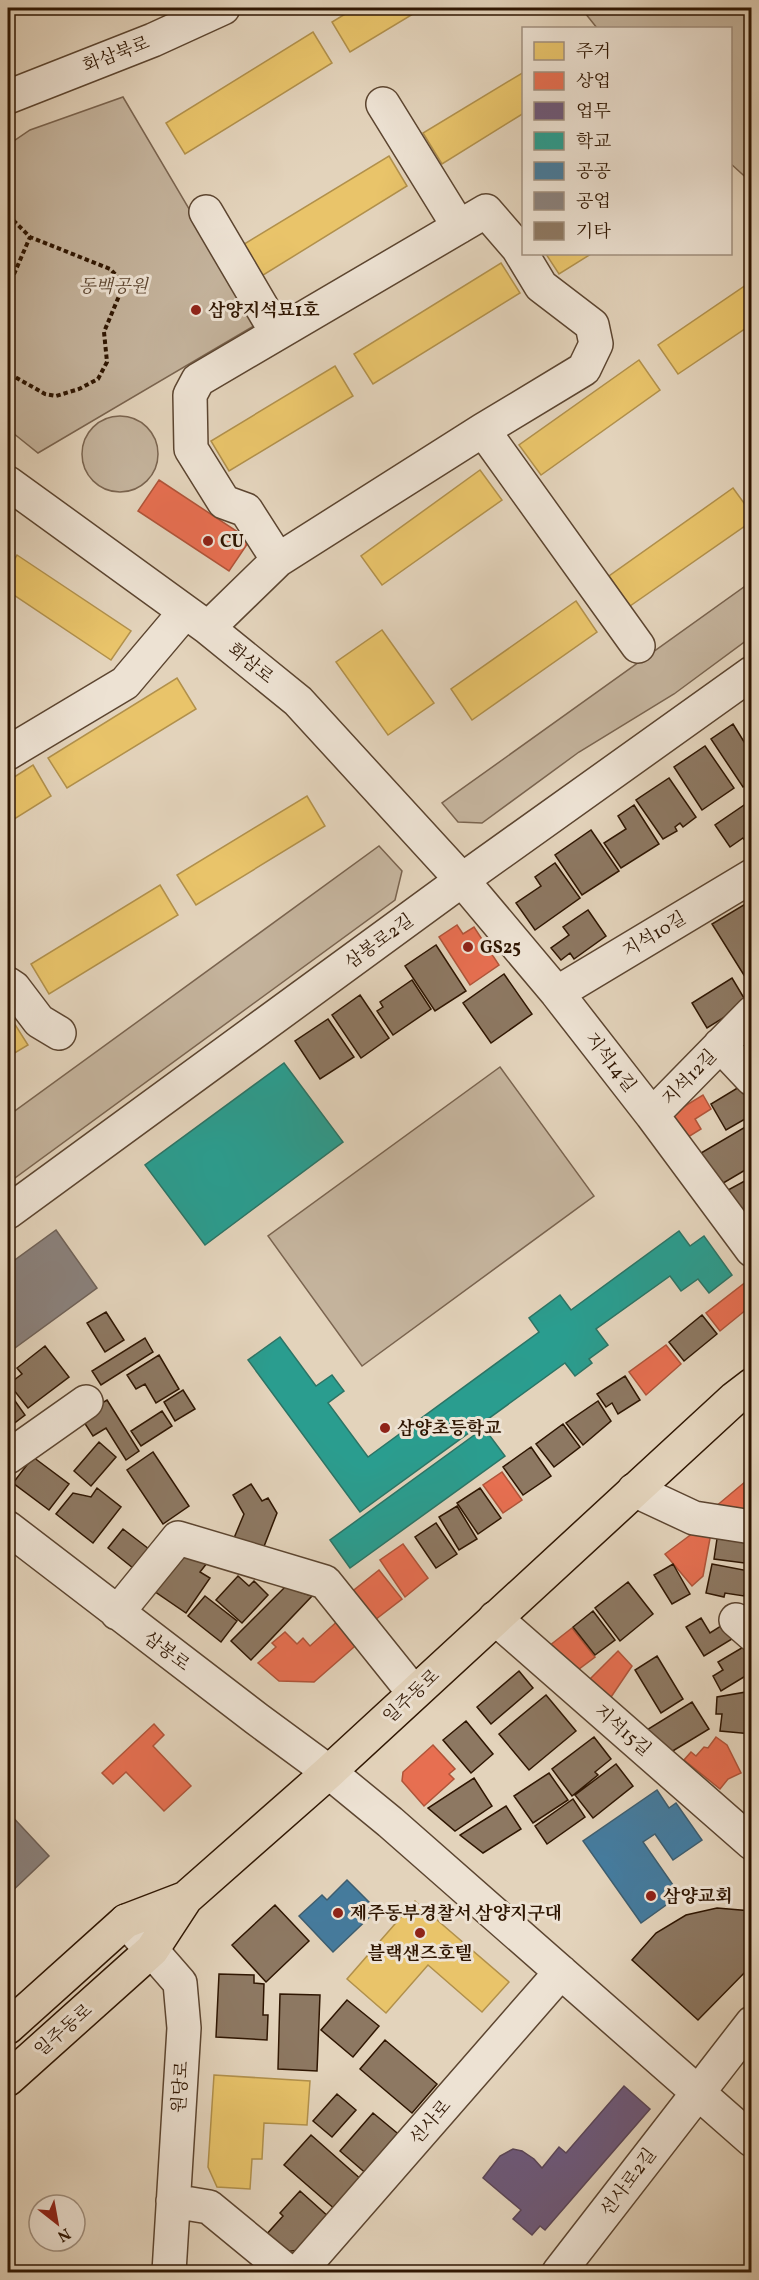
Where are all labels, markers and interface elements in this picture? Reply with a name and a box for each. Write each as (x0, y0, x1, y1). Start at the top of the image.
legend (522, 27, 732, 255)
street label: 화삼북로 (80, 31, 153, 80)
text: 주거 (576, 40, 611, 65)
text: 상업 (576, 70, 611, 95)
text: 업무 (576, 100, 611, 125)
text: 학교 (576, 130, 611, 155)
text: 공공 (576, 160, 611, 185)
text: 공업 (576, 190, 611, 215)
text: 기타 (576, 220, 611, 245)
park label: 동백공원 (78, 275, 149, 300)
place label: 삼양지석묘1호 (208, 299, 320, 324)
marker: 삼양지석묘1호 (189, 303, 203, 317)
place label: CU (220, 530, 244, 555)
marker: CU (201, 534, 215, 548)
street label: 화삼로 (222, 638, 278, 690)
street label: 지석10길 (618, 907, 691, 964)
street label: 삼봉로2길 (340, 909, 419, 976)
place label: GS25 (480, 936, 521, 961)
marker: GS25 (461, 940, 475, 954)
street label: 지석14길 (578, 1028, 641, 1098)
street label: 지석12길 (657, 1045, 723, 1111)
place label: 삼양초등학교 (397, 1417, 502, 1442)
marker: 삼양초등학교 (378, 1421, 392, 1435)
street label: 삼봉로 (138, 1627, 194, 1678)
street label: 일주동로 (378, 1664, 446, 1730)
street label: 지석15길 (588, 1699, 656, 1763)
place label: 삼양교회 (663, 1885, 733, 1910)
marker: 삼양교회 (644, 1889, 658, 1903)
place label: 제주동부경찰서 삼양지구대 (350, 1902, 562, 1927)
marker: 제주동부경찰서 삼양지구대 (331, 1906, 345, 1920)
marker: 블랙샌즈호텔 (413, 1926, 427, 1940)
place label: 블랙샌즈호텔 (368, 1942, 472, 1967)
street label: 일주동로 (30, 1999, 98, 2063)
street label: 원당로 (167, 2060, 196, 2114)
street label: 선사로 (405, 2095, 458, 2151)
street label: 선사로2길 (595, 2144, 663, 2222)
north arrow (27, 2193, 87, 2253)
text: N (53, 2222, 74, 2247)

